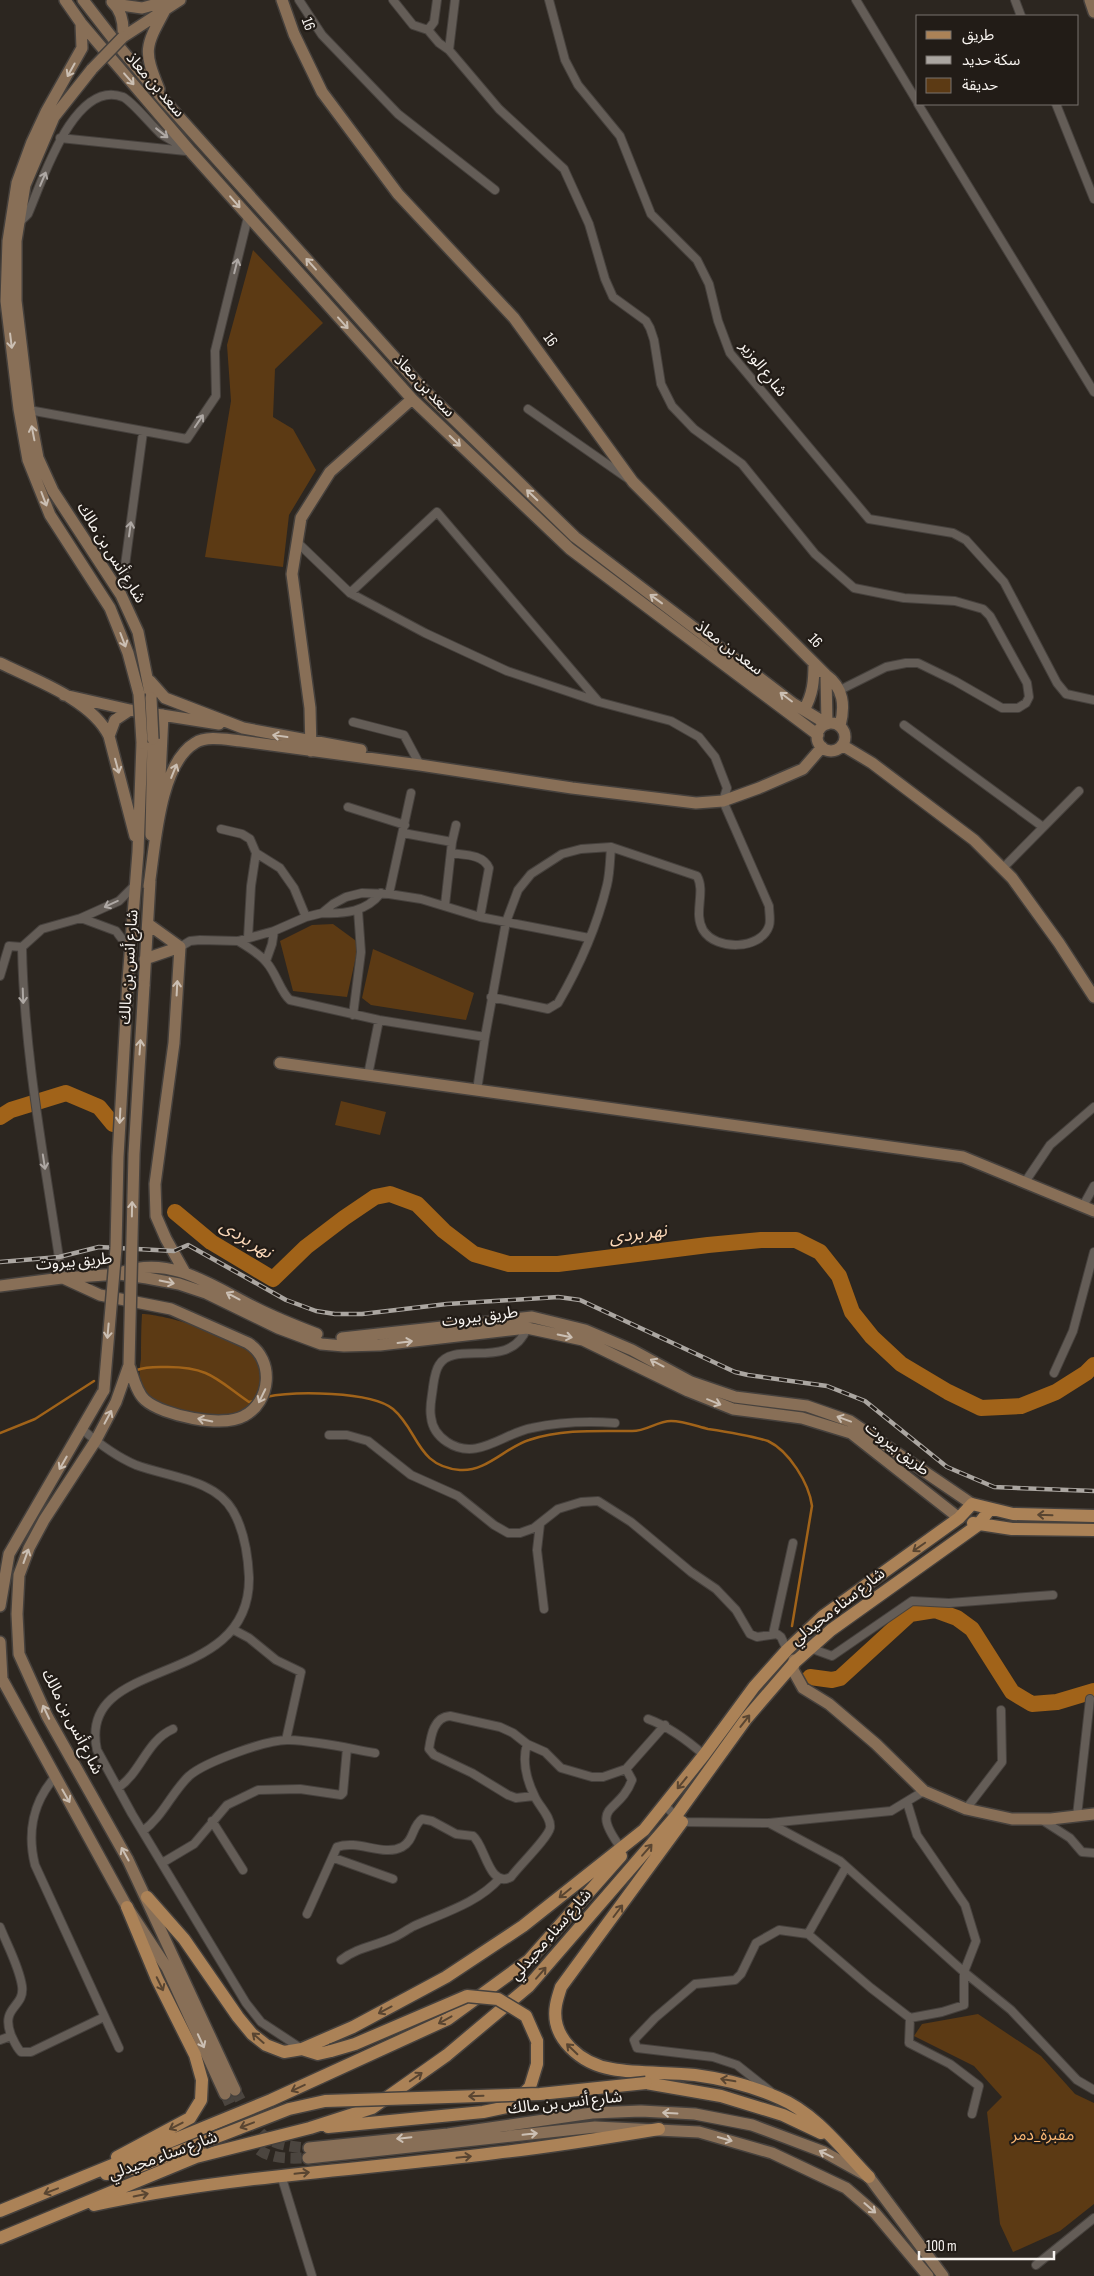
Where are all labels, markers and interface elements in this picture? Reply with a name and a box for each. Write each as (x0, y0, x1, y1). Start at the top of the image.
street label: 16 (297, 15, 319, 33)
legend (916, 15, 1079, 105)
text: طريق (962, 26, 994, 45)
street label: سعد بن معاذ (122, 49, 188, 121)
text: سكة حديد (962, 51, 1021, 70)
one-way arrow (66, 62, 76, 76)
one-way arrow (123, 72, 134, 85)
text: حديقة (962, 76, 998, 95)
one-way arrow (155, 128, 169, 138)
one-way arrow (39, 172, 48, 187)
one-way arrow (229, 195, 241, 208)
one-way arrow (306, 258, 317, 271)
one-way arrow (232, 259, 241, 275)
one-way arrow (337, 316, 349, 329)
street label: 16 (539, 329, 561, 351)
one-way arrow (6, 332, 16, 348)
street label: شارع الوزير (733, 336, 791, 402)
street label: سعد بن معاذ (390, 351, 458, 421)
one-way arrow (194, 414, 204, 428)
one-way arrow (28, 425, 37, 441)
one-way arrow (449, 434, 461, 447)
one-way arrow (526, 489, 539, 501)
one-way arrow (39, 491, 49, 506)
street label: شارع أنس بن مالك (71, 499, 150, 608)
one-way arrow (125, 521, 135, 537)
one-way arrow (650, 594, 663, 605)
street label: سعد بن معاذ (692, 616, 766, 680)
street label: 16 (804, 630, 826, 652)
one-way arrow (119, 632, 128, 647)
one-way arrow (780, 692, 793, 703)
one-way arrow (273, 731, 289, 741)
one-way arrow (112, 758, 122, 774)
one-way arrow (169, 764, 179, 779)
one-way arrow (104, 900, 119, 910)
street label: شارع أنس بن مالك (114, 909, 144, 1025)
one-way arrow (173, 980, 182, 996)
one-way arrow (19, 987, 28, 1003)
one-way arrow (135, 1039, 144, 1055)
one-way arrow (116, 1108, 125, 1124)
one-way arrow (39, 1153, 49, 1169)
one-way arrow (128, 1201, 137, 1217)
water label: نهر بردى (216, 1215, 278, 1264)
water label: نهر بردى (608, 1220, 670, 1248)
street label: طريق بيروت (35, 1249, 113, 1275)
one-way arrow (159, 1278, 175, 1287)
one-way arrow (226, 1291, 241, 1300)
street label: طريق بيروت (441, 1303, 519, 1331)
one-way arrow (104, 1323, 113, 1339)
one-way arrow (557, 1332, 573, 1342)
one-way arrow (396, 1337, 412, 1347)
one-way arrow (649, 1358, 664, 1368)
one-way arrow (257, 1388, 266, 1403)
one-way arrow (706, 1398, 721, 1407)
one-way arrow (103, 1409, 113, 1424)
one-way arrow (197, 1414, 213, 1424)
one-way arrow (837, 1414, 852, 1423)
street label: طريق بيروت (861, 1418, 933, 1480)
one-way arrow (57, 1455, 67, 1469)
one-way arrow (1038, 1510, 1054, 1519)
one-way arrow (912, 1542, 926, 1552)
one-way arrow (22, 1549, 31, 1565)
street label: شارع سناء محيدلي (787, 1564, 890, 1651)
street label: شارع أنس بن مالك (36, 1666, 108, 1779)
one-way arrow (40, 1705, 50, 1720)
one-way arrow (740, 1715, 751, 1728)
one-way arrow (676, 1776, 687, 1789)
one-way arrow (62, 1789, 72, 1803)
one-way arrow (641, 1843, 652, 1856)
one-way arrow (119, 1847, 129, 1861)
street label: شارع سناء محيدلي (506, 1886, 597, 1986)
one-way arrow (558, 1888, 571, 1899)
one-way arrow (612, 1905, 623, 1918)
one-way arrow (535, 1967, 546, 1980)
one-way arrow (156, 1976, 165, 1991)
one-way arrow (377, 2005, 392, 2015)
one-way arrow (439, 2015, 453, 2025)
one-way arrow (251, 2032, 264, 2044)
one-way arrow (196, 2033, 206, 2048)
one-way arrow (566, 2043, 579, 2055)
one-way arrow (409, 2072, 423, 2082)
one-way arrow (721, 2075, 737, 2085)
one-way arrow (291, 2083, 306, 2093)
street label: شارع أنس بن مالك (507, 2087, 623, 2120)
one-way arrow (468, 2092, 484, 2101)
one-way arrow (662, 2109, 678, 2118)
one-way arrow (240, 2121, 255, 2130)
one-way arrow (169, 2122, 184, 2131)
park label: مقبرة_دمر (1011, 2126, 1074, 2145)
street label: شارع سناء محيدلي (106, 2127, 221, 2186)
one-way arrow (522, 2129, 538, 2139)
one-way arrow (397, 2133, 413, 2143)
one-way arrow (716, 2135, 732, 2145)
one-way arrow (819, 2149, 834, 2158)
one-way arrow (456, 2152, 472, 2161)
one-way arrow (294, 2168, 310, 2178)
one-way arrow (44, 2186, 59, 2196)
one-way arrow (133, 2190, 149, 2199)
one-way arrow (863, 2203, 876, 2214)
scale bar (919, 2228, 1054, 2260)
text: 100 m (926, 2237, 957, 2256)

